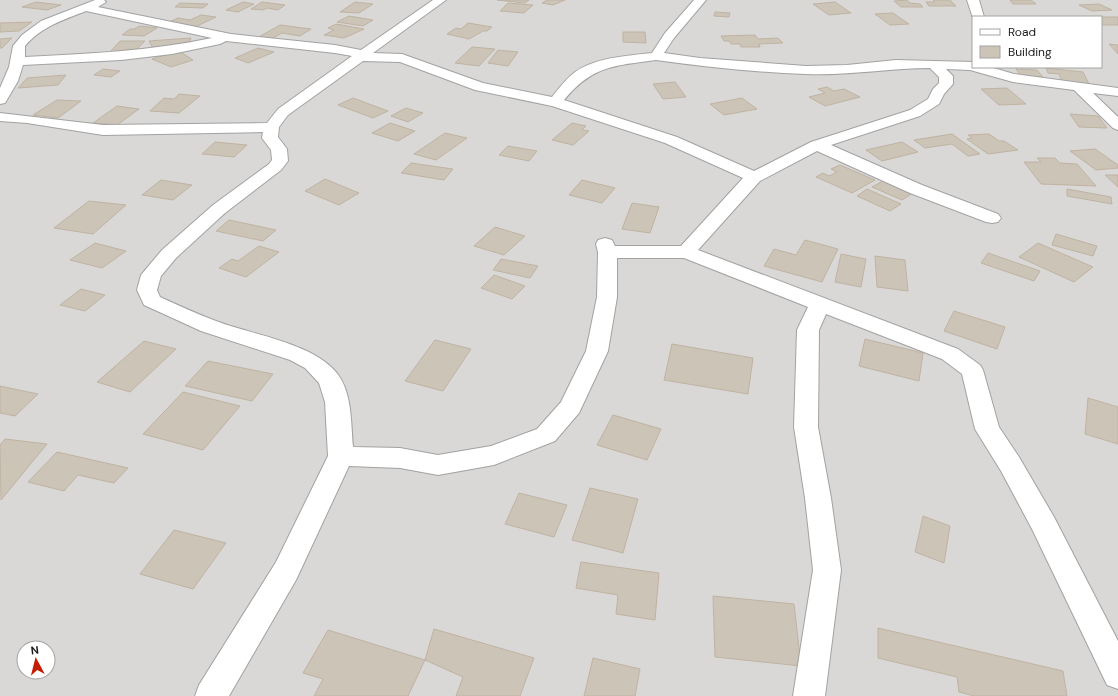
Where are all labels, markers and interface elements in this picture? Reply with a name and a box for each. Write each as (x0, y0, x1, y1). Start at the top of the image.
legend (972, 16, 1102, 68)
text: Road (1008, 24, 1036, 40)
text: Building (1008, 44, 1052, 60)
north arrow (16, 640, 56, 680)
text: N (30, 643, 40, 658)

